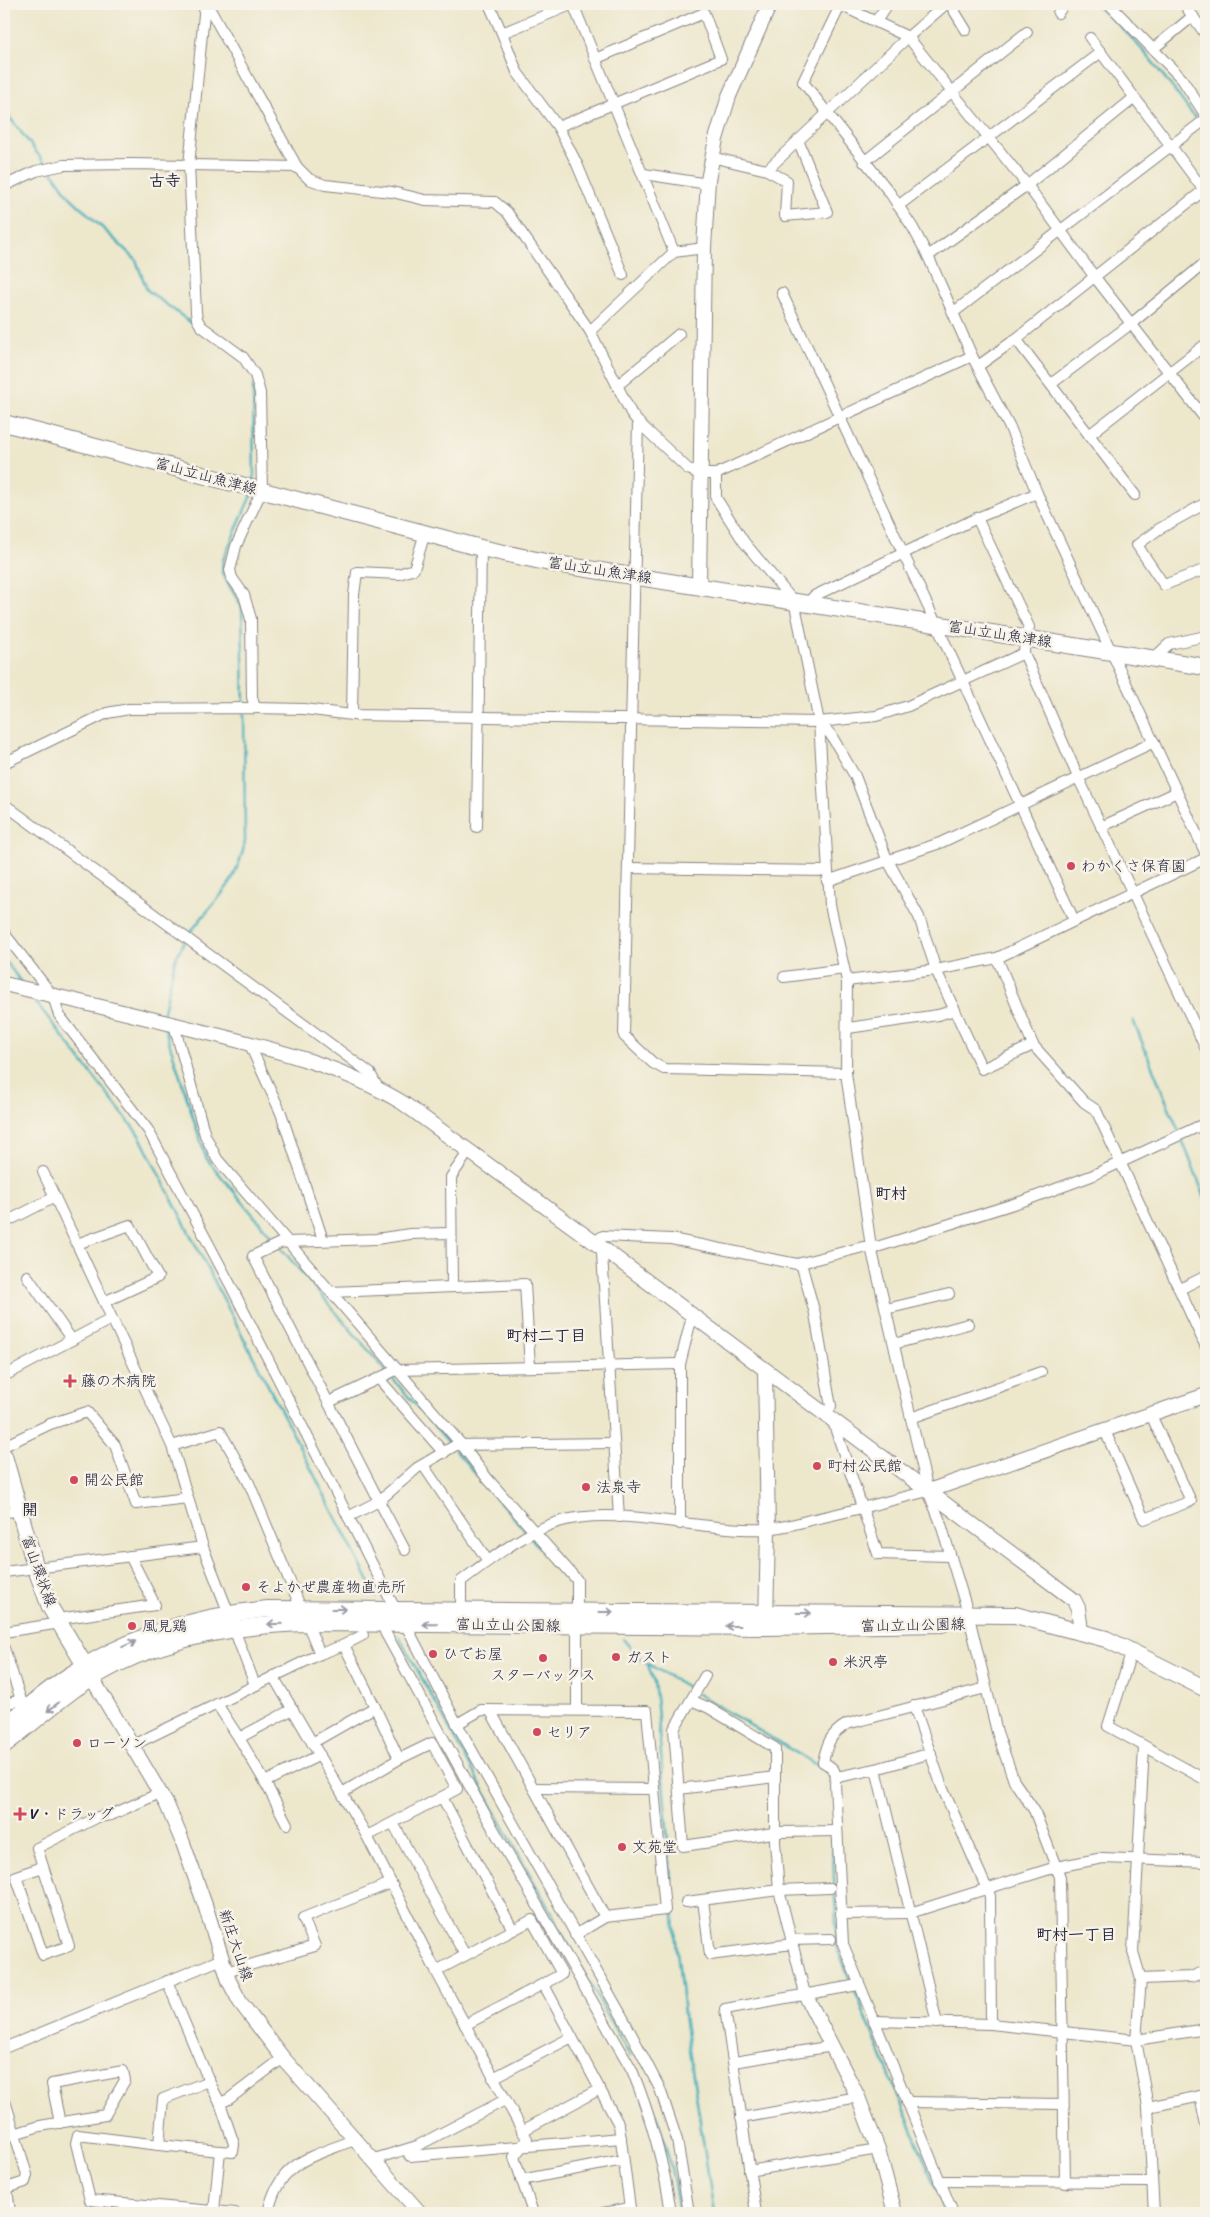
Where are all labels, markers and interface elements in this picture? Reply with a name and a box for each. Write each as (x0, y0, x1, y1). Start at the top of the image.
district label: 古寺 (149, 166, 181, 195)
street label: 富山立山魚津線 (152, 450, 260, 502)
street label: 富山立山魚津線 (546, 549, 654, 591)
street label: 富山立山魚津線 (946, 613, 1054, 655)
place label: わかくさ保育園 (1081, 853, 1186, 879)
marker: わかくさ保育園 (1065, 860, 1077, 872)
district label: 町村 (875, 1179, 907, 1208)
district label: 町村二丁目 (506, 1321, 586, 1350)
place label: 藤の木病院 (81, 1368, 156, 1394)
marker: 藤の木病院 (63, 1374, 77, 1388)
place label: 町村公民館 (827, 1453, 902, 1479)
marker: 町村公民館 (811, 1460, 823, 1472)
place label: 開公民館 (84, 1467, 144, 1493)
marker: 開公民館 (68, 1474, 80, 1486)
place label: 法泉寺 (596, 1474, 641, 1500)
marker: 法泉寺 (580, 1481, 592, 1493)
district label: 開 (22, 1495, 38, 1524)
street label: 富山環状線 (14, 1531, 64, 1611)
place label: そよかぜ農産物直売所 (256, 1574, 406, 1600)
marker: そよかぜ農産物直売所 (240, 1581, 252, 1593)
one-way arrow (330, 1604, 347, 1614)
one-way arrow (598, 1607, 614, 1617)
one-way arrow (796, 1608, 812, 1618)
street label: 富山立山公園線 (455, 1611, 561, 1639)
street label: 富山立山公園線 (860, 1611, 966, 1639)
place label: 風見鶏 (142, 1613, 187, 1639)
one-way arrow (267, 1619, 284, 1629)
one-way arrow (422, 1619, 438, 1629)
marker: 風見鶏 (126, 1620, 138, 1632)
one-way arrow (725, 1622, 741, 1631)
one-way arrow (121, 1639, 136, 1648)
place label: ひでお屋 (443, 1641, 503, 1667)
place label: ガスト (626, 1644, 673, 1670)
marker: ひでお屋 (427, 1648, 439, 1660)
place label: 米沢亭 (843, 1649, 888, 1675)
marker: ガスト (610, 1651, 622, 1663)
marker: スターバックス (537, 1652, 549, 1664)
marker: 米沢亭 (827, 1656, 839, 1668)
place label: スターバックス (490, 1662, 596, 1688)
one-way arrow (47, 1701, 60, 1712)
place label: セリア (547, 1719, 592, 1745)
marker: セリア (531, 1726, 543, 1738)
place label: ローソン (87, 1730, 147, 1756)
marker: ローソン (71, 1737, 83, 1749)
place label: V・ドラッグ (30, 1801, 114, 1827)
marker: V・ドラッグ (14, 1808, 26, 1820)
place label: 文苑堂 (632, 1834, 677, 1860)
marker: 文苑堂 (616, 1841, 628, 1853)
street label: 新庄大山線 (211, 1905, 261, 1985)
district label: 町村一丁目 (1036, 1920, 1116, 1949)

